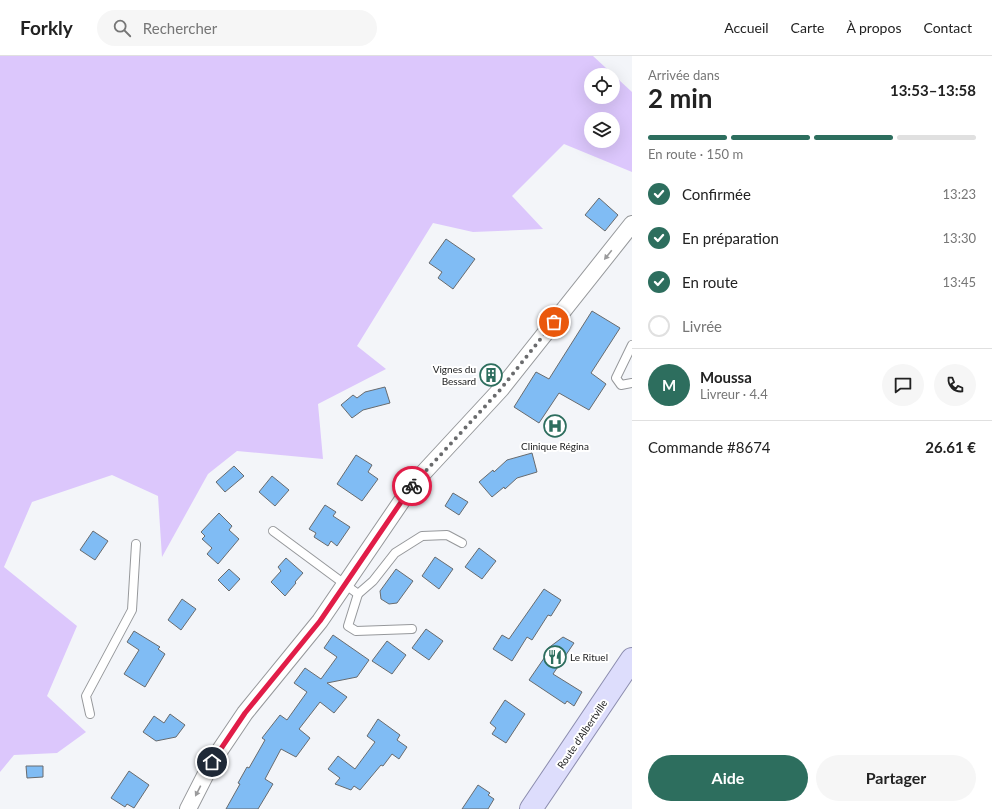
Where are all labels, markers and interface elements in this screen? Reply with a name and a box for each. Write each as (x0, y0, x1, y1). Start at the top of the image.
search box (97, 10, 377, 46)
text: Forkly (20, 16, 73, 39)
icon: search (111, 17, 133, 39)
text: Rechercher (143, 19, 217, 37)
text: Accueil (724, 19, 769, 36)
text: Carte (791, 19, 824, 36)
text: À propos (846, 19, 901, 36)
text: Contact (923, 19, 972, 36)
text: Arrivée dans (648, 67, 720, 83)
map controls (584, 68, 620, 148)
button: locate (584, 68, 620, 104)
text: 13:53–13:58 (890, 81, 976, 99)
text: 2 min (648, 82, 712, 114)
button: layers (584, 112, 620, 148)
text: En route · 150 m (648, 146, 743, 162)
icon: check (648, 183, 670, 205)
text: Confirmée (682, 185, 751, 203)
text: 13:23 (943, 186, 976, 202)
icon: check (648, 227, 670, 249)
text: En préparation (682, 229, 779, 247)
text: 13:30 (943, 230, 976, 246)
one-way arrow (603, 249, 612, 260)
icon: check (648, 271, 670, 293)
text: En route (682, 273, 738, 291)
text: 13:45 (943, 274, 976, 290)
pin (537, 305, 571, 339)
icon: bag (543, 311, 565, 333)
text: Livrée (682, 317, 722, 335)
building icon: Vignes du Bessard (478, 362, 504, 388)
place label: Vignes du Bessard (433, 363, 476, 387)
button: chat (882, 364, 924, 406)
button: phone (934, 364, 976, 406)
text: Moussa (700, 368, 752, 386)
text: M (662, 376, 676, 394)
text: Livreur · 4.4 (700, 386, 768, 402)
hospital icon: Clinique Régina (542, 413, 568, 439)
text: Commande #8674 (648, 438, 771, 456)
text: 26.61 € (925, 438, 976, 456)
place label: Clinique Régina (521, 440, 589, 452)
courier (392, 466, 432, 506)
icon: bike (401, 475, 423, 497)
restaurant icon: Le Rituel (542, 644, 568, 670)
place label: Le Rituel (570, 651, 608, 663)
street label: Route d'Albertville (555, 697, 609, 771)
pin (195, 745, 229, 779)
icon: home (201, 751, 223, 773)
button: Aide (648, 755, 808, 801)
button: Partager (816, 755, 976, 801)
one-way arrow (194, 785, 201, 797)

